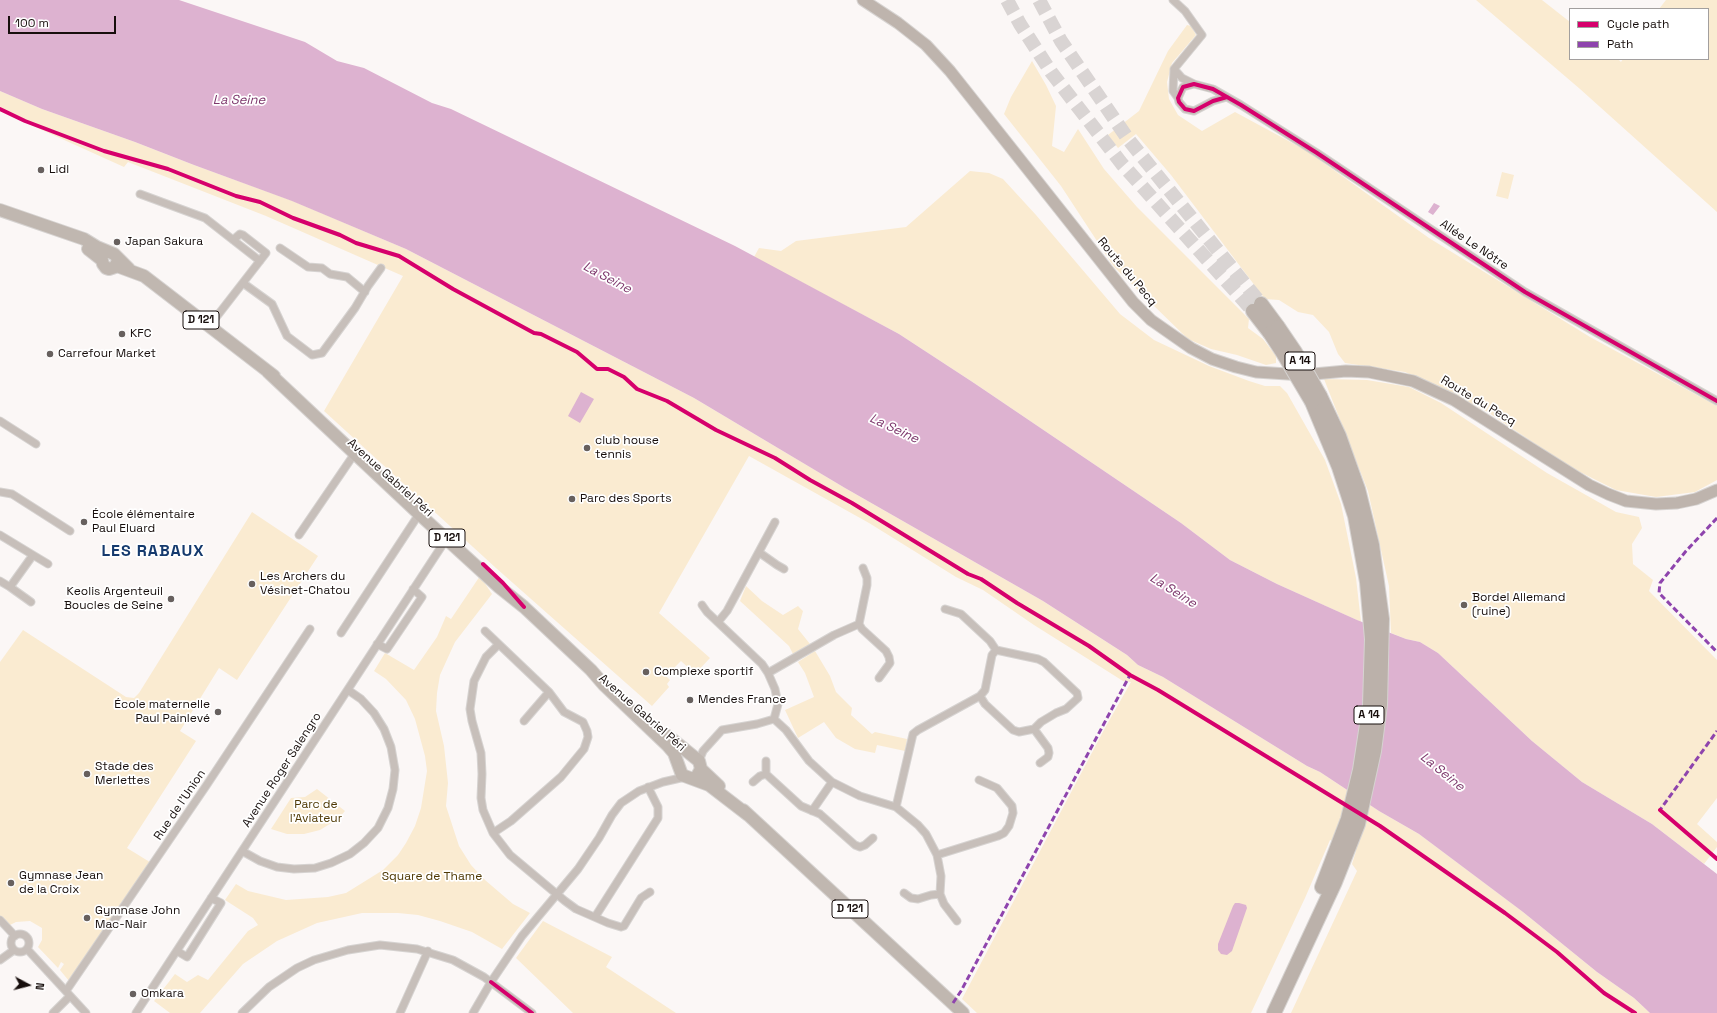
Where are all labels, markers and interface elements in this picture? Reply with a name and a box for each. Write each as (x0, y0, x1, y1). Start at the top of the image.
scale bar (10, 8, 118, 34)
legend (1569, 8, 1709, 60)
text: 100 m (15, 15, 49, 31)
text: Cycle path (1607, 16, 1669, 32)
text: Path (1607, 36, 1633, 52)
water label: La Seine (213, 92, 265, 108)
place label: Lidl (49, 163, 69, 177)
marker: Lidl (36, 165, 46, 175)
street label: Allée Le Nôtre (1437, 217, 1511, 273)
place label: Japan Sakura (125, 235, 203, 249)
street label: Route du Pecq (1094, 235, 1160, 309)
marker: Japan Sakura (112, 237, 122, 247)
water label: La Seine (580, 259, 634, 297)
road number: D 121 (183, 311, 219, 329)
place label: KFC (130, 327, 151, 341)
marker: KFC (117, 329, 127, 339)
place label: Carrefour Market (58, 347, 156, 361)
marker: Carrefour Market (45, 349, 55, 359)
road number: A 14 (1285, 352, 1315, 370)
street label: Route du Pecq (1438, 373, 1518, 429)
water label: La Seine (867, 411, 921, 447)
place label: club house tennis (595, 434, 659, 462)
street label: Avenue Gabriel Péri (344, 436, 436, 520)
marker: club house tennis (582, 443, 592, 453)
place label: Parc des Sports (580, 492, 672, 506)
marker: Parc des Sports (567, 494, 577, 504)
place label: École élémentaire Paul Eluard (92, 508, 195, 536)
marker: École élémentaire Paul Eluard (79, 517, 89, 527)
road number: D 121 (429, 529, 465, 547)
district label: LES RABAUX (101, 542, 205, 562)
place label: Les Archers du Vésinet-Chatou (260, 570, 350, 598)
water label: La Seine (1147, 570, 1199, 612)
marker: Les Archers du Vésinet-Chatou (247, 579, 257, 589)
place label: Keolis Argenteuil Boucles de Seine (64, 585, 163, 613)
place label: Bordel Allemand (ruine) (1472, 591, 1565, 619)
marker: Keolis Argenteuil Boucles de Seine (166, 594, 176, 604)
marker: Bordel Allemand (ruine) (1459, 600, 1469, 610)
place label: Complexe sportif (654, 665, 753, 679)
marker: Complexe sportif (641, 667, 651, 677)
street label: Avenue Gabriel Péri (596, 671, 688, 755)
place label: Mendes France (698, 693, 786, 707)
marker: Mendes France (685, 695, 695, 705)
place label: École maternelle Paul Painlevé (114, 698, 210, 726)
road number: A 14 (1354, 706, 1384, 724)
marker: École maternelle Paul Painlevé (213, 707, 223, 717)
street label: Avenue Roger Salengro (239, 710, 325, 830)
water label: La Seine (1417, 749, 1467, 795)
place label: Stade des Merlettes (95, 760, 154, 788)
street label: Rue de l'Union (151, 767, 209, 843)
marker: Stade des Merlettes (82, 769, 92, 779)
park label: Parc de l'Aviateur (290, 798, 342, 826)
place label: Gymnase Jean de la Croix (19, 869, 103, 897)
park label: Square de Thame (382, 870, 482, 884)
marker: Gymnase Jean de la Croix (6, 878, 16, 888)
road number: D 121 (832, 900, 868, 918)
place label: Gymnase John Mac-Nair (95, 904, 180, 932)
marker: Gymnase John Mac-Nair (82, 913, 92, 923)
north arrow (8, 965, 48, 1005)
text: N (33, 982, 47, 991)
place label: Omkara (141, 987, 184, 1001)
marker: Omkara (128, 989, 138, 999)

